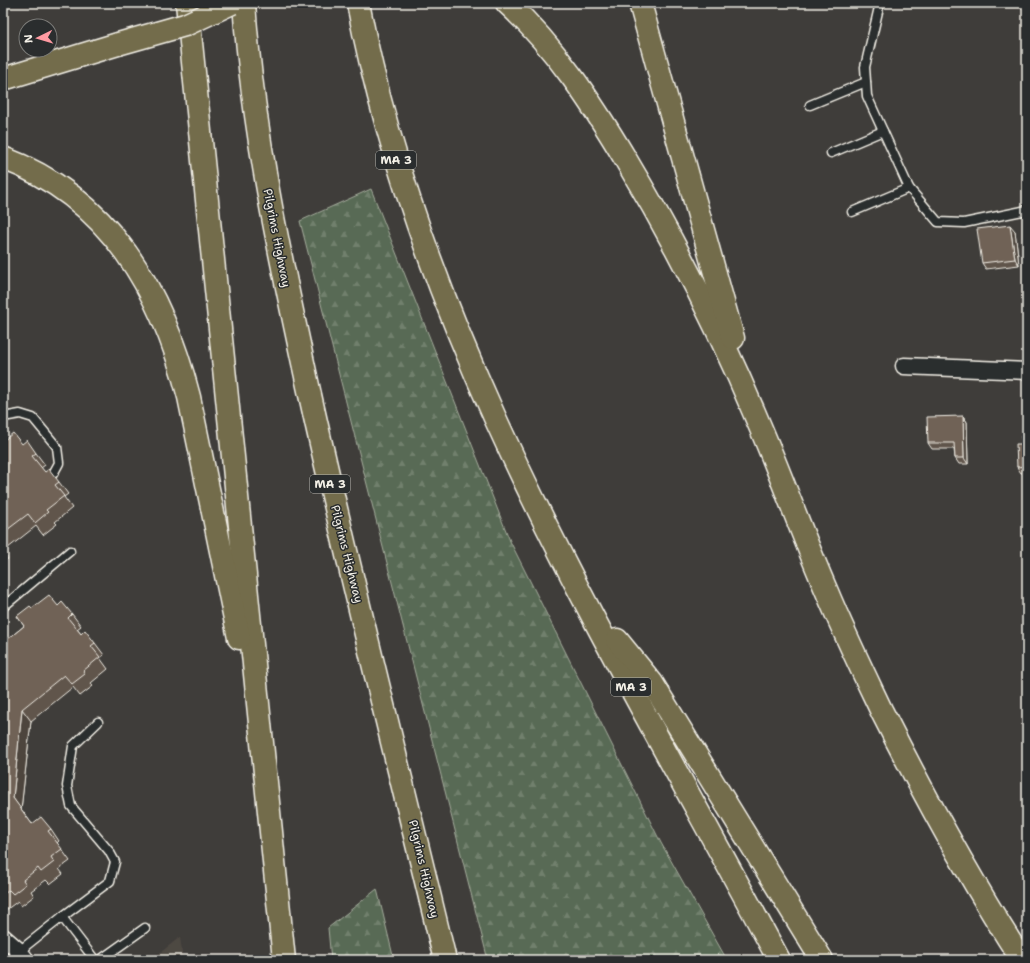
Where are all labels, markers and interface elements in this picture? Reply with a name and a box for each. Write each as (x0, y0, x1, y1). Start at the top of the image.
north arrow (18, 18, 58, 58)
text: N (21, 34, 36, 44)
road number: MA 3 (376, 151, 416, 169)
street label: Pilgrims Highway (260, 187, 294, 289)
road number: MA 3 (310, 475, 350, 493)
street label: Pilgrims Highway (327, 503, 367, 605)
road number: MA 3 (611, 678, 651, 696)
street label: Pilgrims Highway (405, 818, 443, 920)

